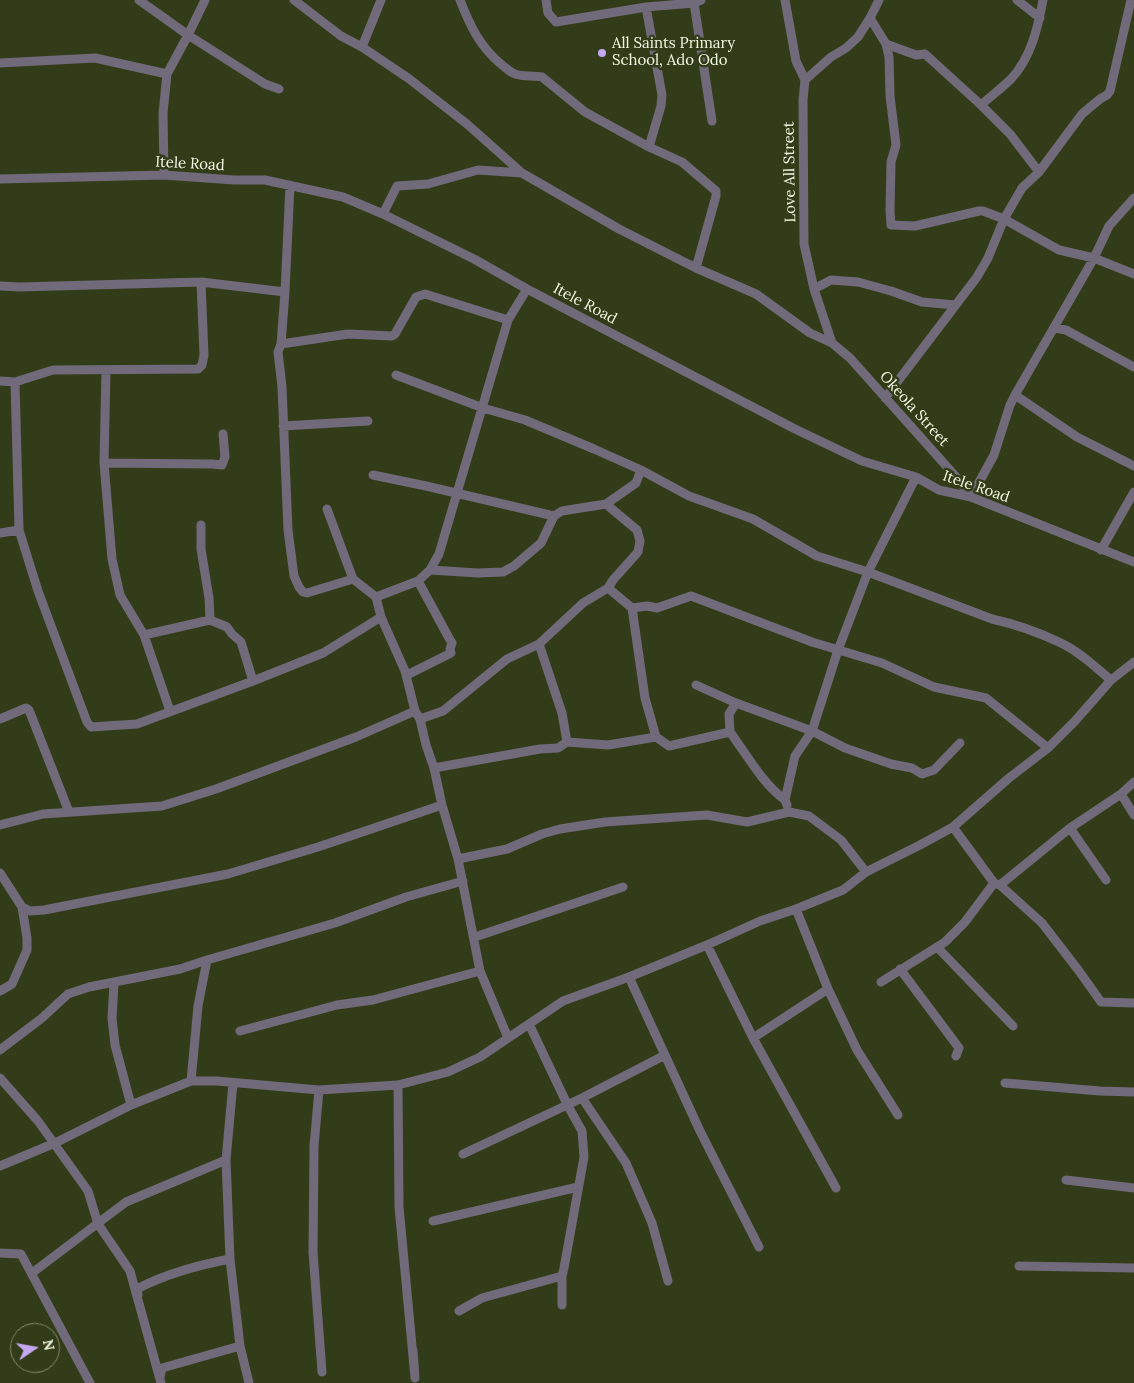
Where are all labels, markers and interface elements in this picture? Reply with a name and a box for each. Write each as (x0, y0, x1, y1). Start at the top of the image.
place label: All Saints Primary School, Ado Odo (612, 35, 735, 70)
marker: All Saints Primary School, Ado Odo (596, 47, 608, 59)
street label: Love All Street (780, 121, 800, 223)
street label: Itele Road (155, 153, 225, 175)
street label: Itele Road (550, 280, 620, 328)
street label: Okeola Street (876, 368, 952, 450)
street label: Itele Road (940, 467, 1012, 507)
north arrow (10, 1323, 60, 1373)
text: N (39, 1338, 59, 1352)

